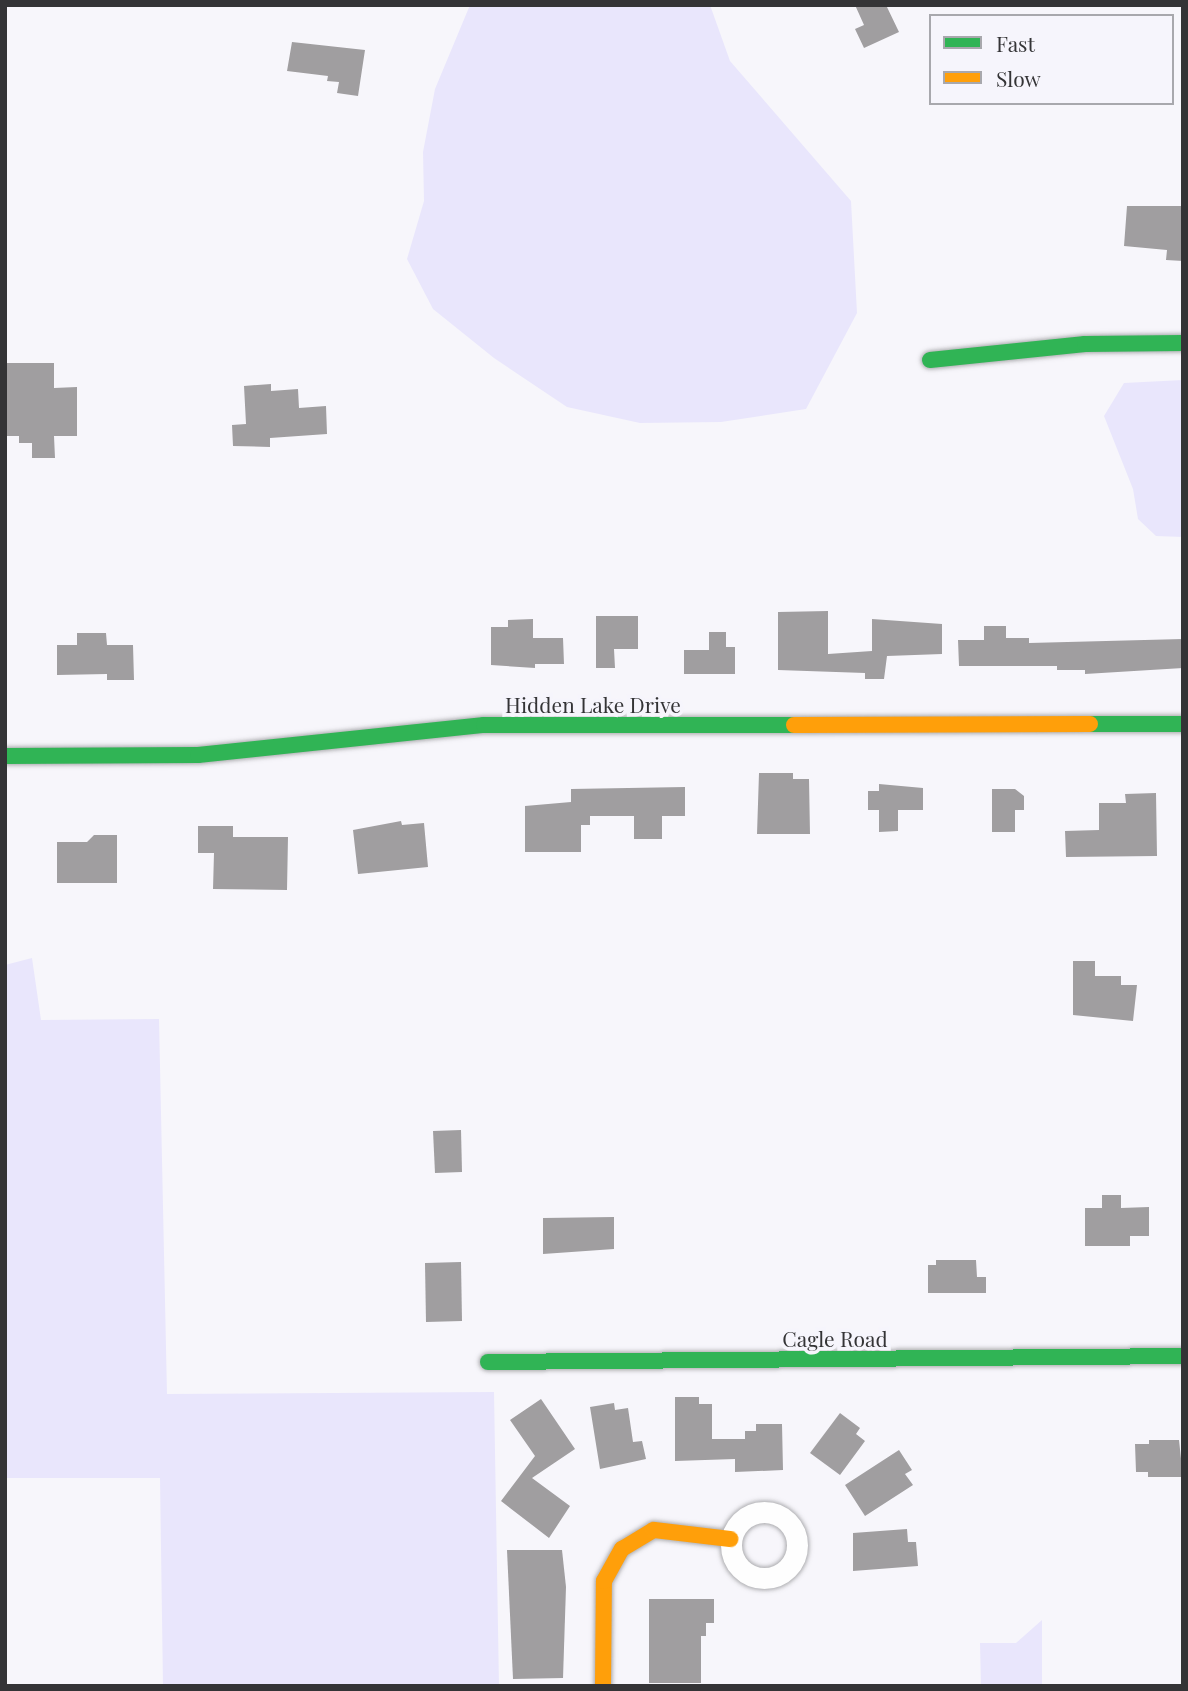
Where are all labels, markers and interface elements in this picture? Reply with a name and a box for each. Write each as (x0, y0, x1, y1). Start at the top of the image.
legend (929, 14, 1174, 105)
text: Fast (996, 29, 1035, 57)
text: Slow (996, 64, 1041, 92)
street label: Hidden Lake Drive (505, 691, 681, 717)
street label: Cagle Road (782, 1325, 888, 1351)

